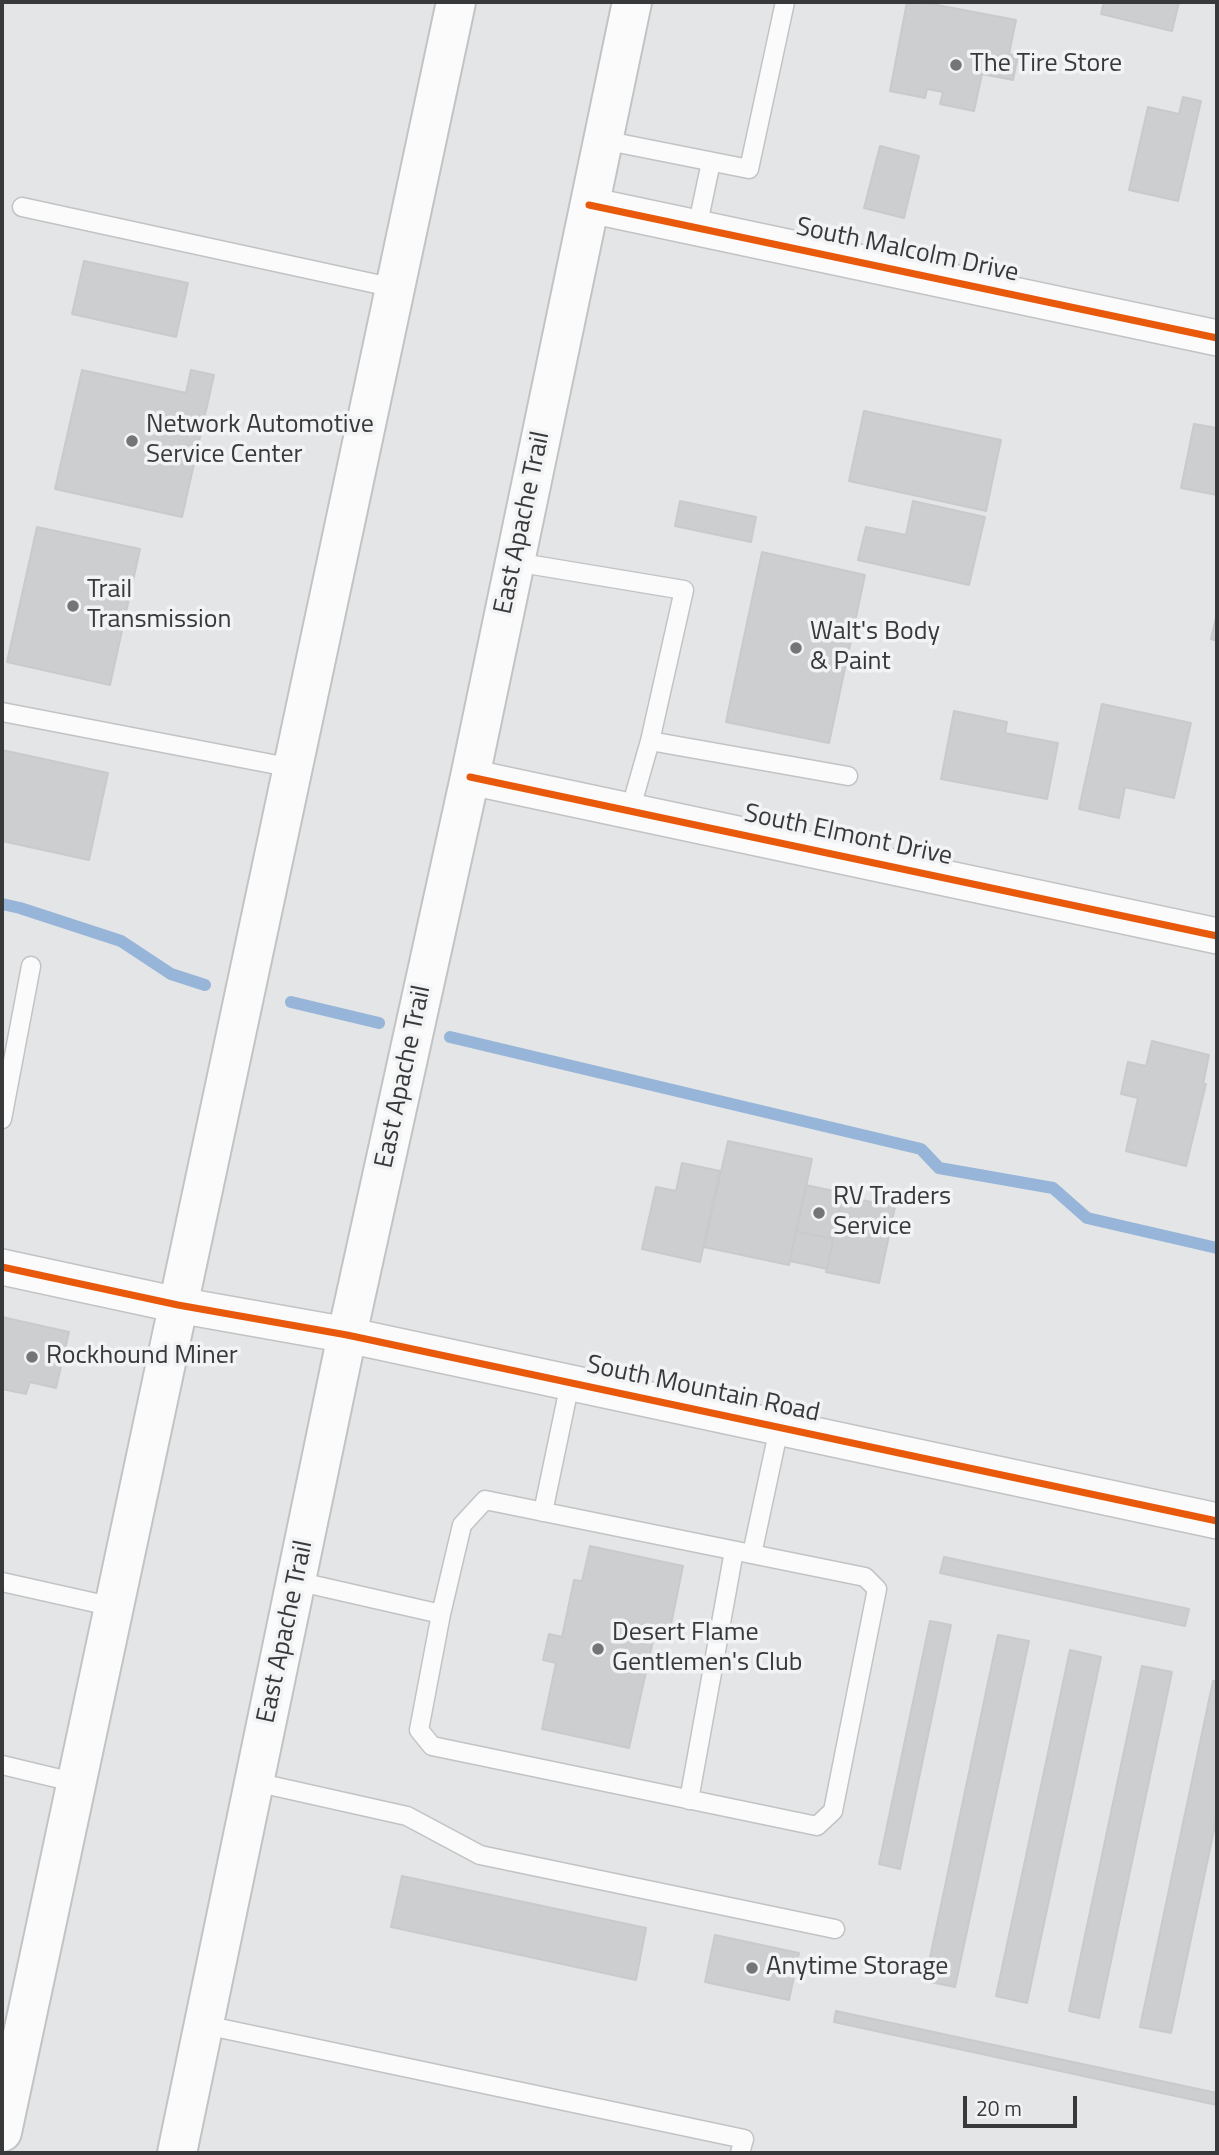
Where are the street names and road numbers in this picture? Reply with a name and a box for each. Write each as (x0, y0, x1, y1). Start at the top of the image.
street label: South Malcolm Drive (793, 212, 1021, 290)
street label: East Apache Trail (488, 429, 558, 617)
street label: South Elmont Drive (741, 799, 955, 873)
street label: East Apache Trail (369, 983, 439, 1171)
street label: South Mountain Road (584, 1350, 822, 1430)
street label: East Apache Trail (251, 1538, 321, 1726)

